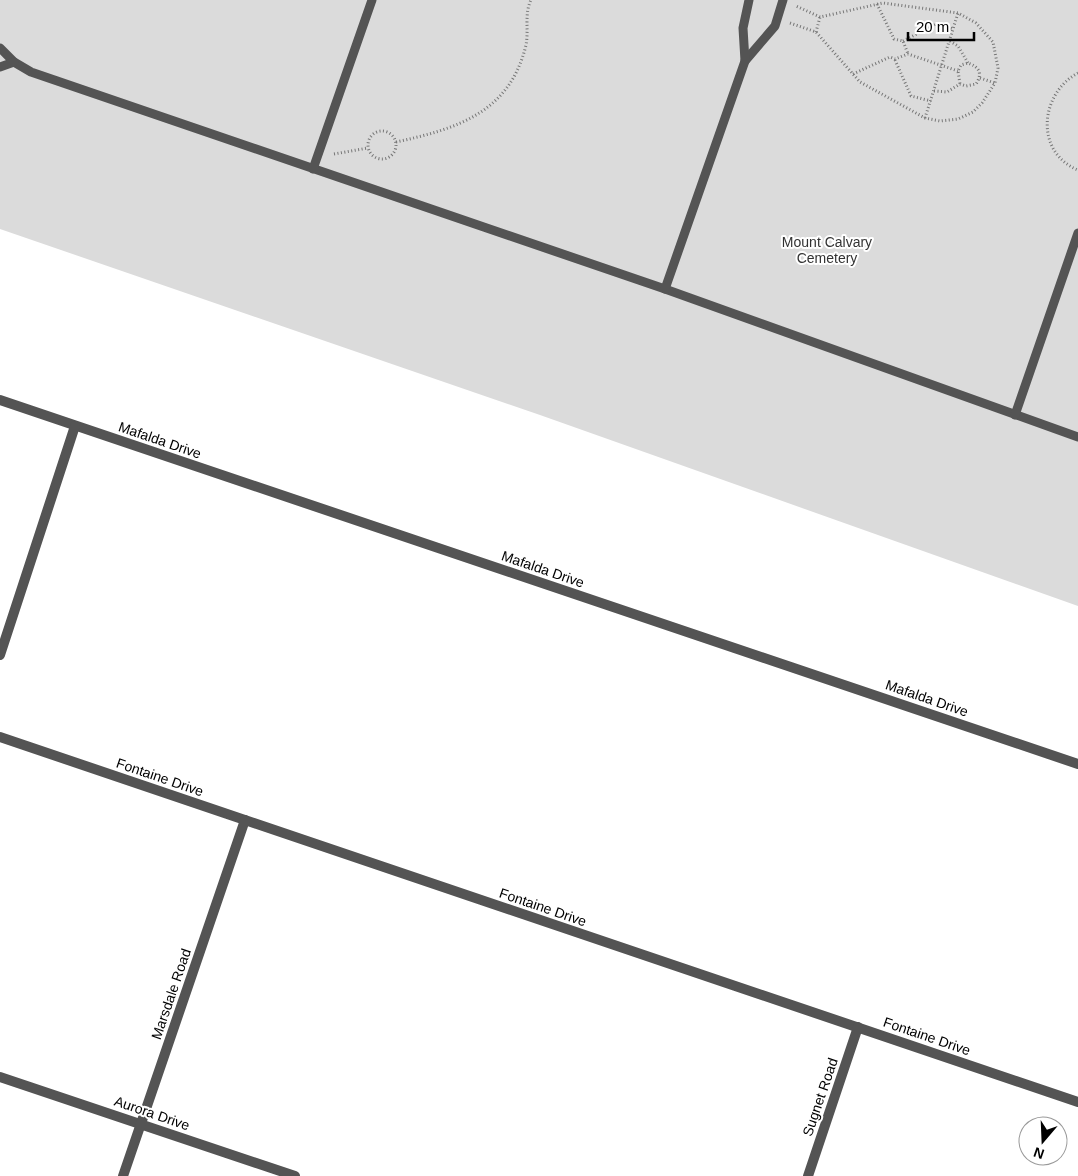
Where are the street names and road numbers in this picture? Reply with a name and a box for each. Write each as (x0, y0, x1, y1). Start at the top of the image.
street label: Mafalda Drive (117, 418, 204, 462)
street label: Mafalda Drive (500, 547, 587, 591)
street label: Mafalda Drive (884, 676, 971, 720)
street label: Fontaine Drive (114, 755, 206, 799)
street label: Fontaine Drive (497, 885, 589, 929)
street label: Marsdale Road (148, 947, 194, 1041)
street label: Fontaine Drive (881, 1014, 973, 1058)
street label: Sugnet Road (799, 1056, 841, 1138)
street label: Aurora Drive (112, 1093, 192, 1133)

